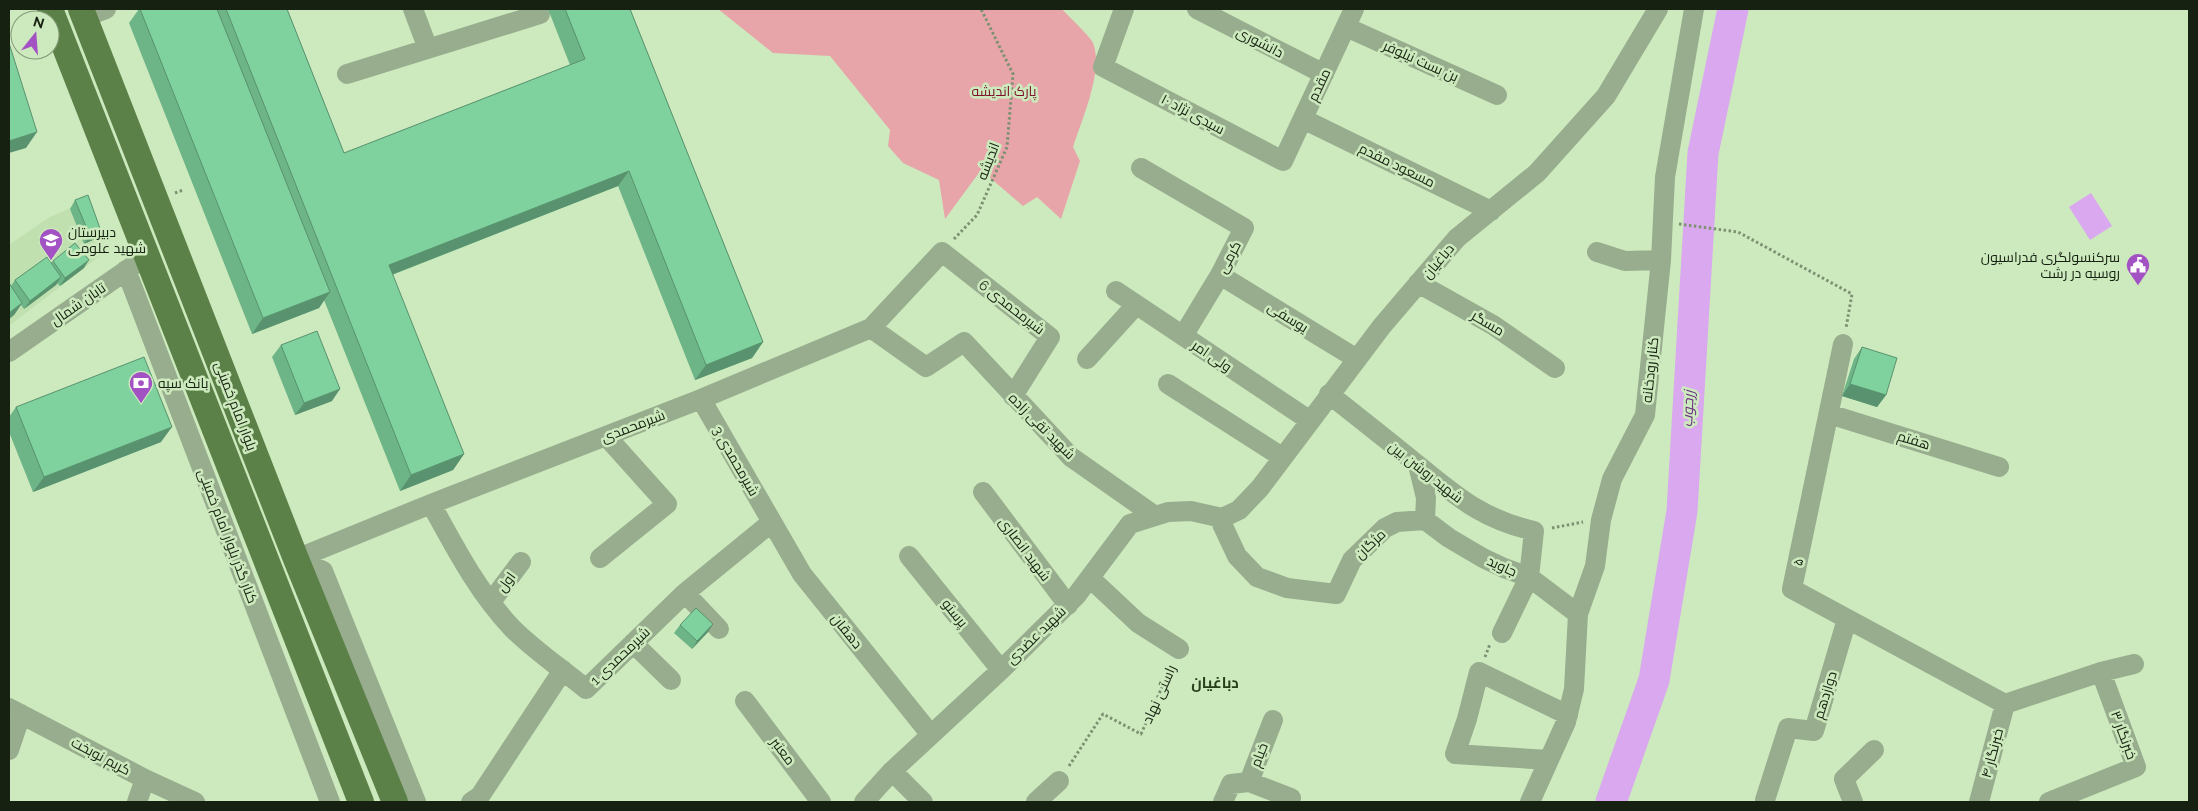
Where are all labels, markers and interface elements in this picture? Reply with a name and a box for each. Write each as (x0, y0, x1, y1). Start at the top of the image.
north arrow (10, 10, 60, 60)
text: N (31, 13, 46, 32)
street label: دانشوری (1234, 23, 1286, 61)
street label: بن بست نیلوفر (1380, 37, 1461, 85)
street label: مقدم (1305, 66, 1335, 105)
park label: پارک اندیشه (972, 83, 1037, 101)
street label: سیدی نژاد ۱۰ (1159, 91, 1227, 137)
street label: اندیشه (974, 140, 1002, 182)
street label: مسعود مقدم (1356, 140, 1438, 192)
place label: دبیرستان شهید علومی (68, 224, 146, 256)
school or university icon: دبیرستان شهید علومی (38, 227, 64, 261)
street label: کرمی (1214, 238, 1244, 276)
street label: دباغیان (1419, 240, 1457, 282)
place label: سرکنسولگری فدراسیون روسیه در رشت (1981, 249, 2120, 281)
public building icon: سرکنسولگری فدراسیون روسیه در رشت (2125, 252, 2151, 286)
street label: شیرمحمدی 6 (976, 276, 1048, 338)
street label: تابان شمال (48, 279, 109, 329)
street label: یوسفی (1265, 298, 1311, 336)
street label: مسگر (1468, 307, 1507, 339)
street label: ولی امر (1188, 336, 1235, 375)
street label: کنار رودخانه (1639, 336, 1661, 404)
street label: بلوار امام خمینی (210, 359, 260, 454)
bank icon: بانک سپه (128, 370, 154, 404)
place label: بانک سپه (158, 375, 208, 393)
water label: زرجوب (1678, 388, 1698, 428)
street label: شهید تقی زاده (1006, 390, 1078, 462)
street label: شیرمحمدی (599, 407, 667, 445)
street label: شیرمحمدی 3 (710, 423, 762, 499)
street label: هفتم (1895, 427, 1932, 454)
street label: شهید روشن بین (1386, 438, 1466, 506)
street label: کنار گذر بلوار امام خمینی (193, 467, 261, 606)
street label: شهید انصاری (996, 514, 1054, 584)
street label: مژگان (1351, 526, 1389, 562)
street label: جاوید (1485, 552, 1519, 580)
street label: ۵ (1789, 557, 1807, 567)
street label: اول (493, 569, 519, 596)
street label: پرستو (937, 596, 971, 632)
street label: شهید عضدی (1003, 603, 1069, 667)
street label: دهقان (828, 610, 866, 652)
street label: شیرمحمدی 1 (587, 624, 653, 688)
street label: راستی نهاد (1139, 662, 1179, 726)
street label: دوازدهم (1810, 669, 1842, 721)
district label: دباغیان (1191, 674, 1239, 692)
street label: خبرنگار ۳ (2108, 708, 2140, 762)
street label: خبرنگار ۴ (1978, 727, 2006, 779)
street label: معتبر (767, 733, 799, 768)
street label: کریم نوبخت (68, 734, 133, 780)
street label: خیام (1247, 741, 1273, 770)

